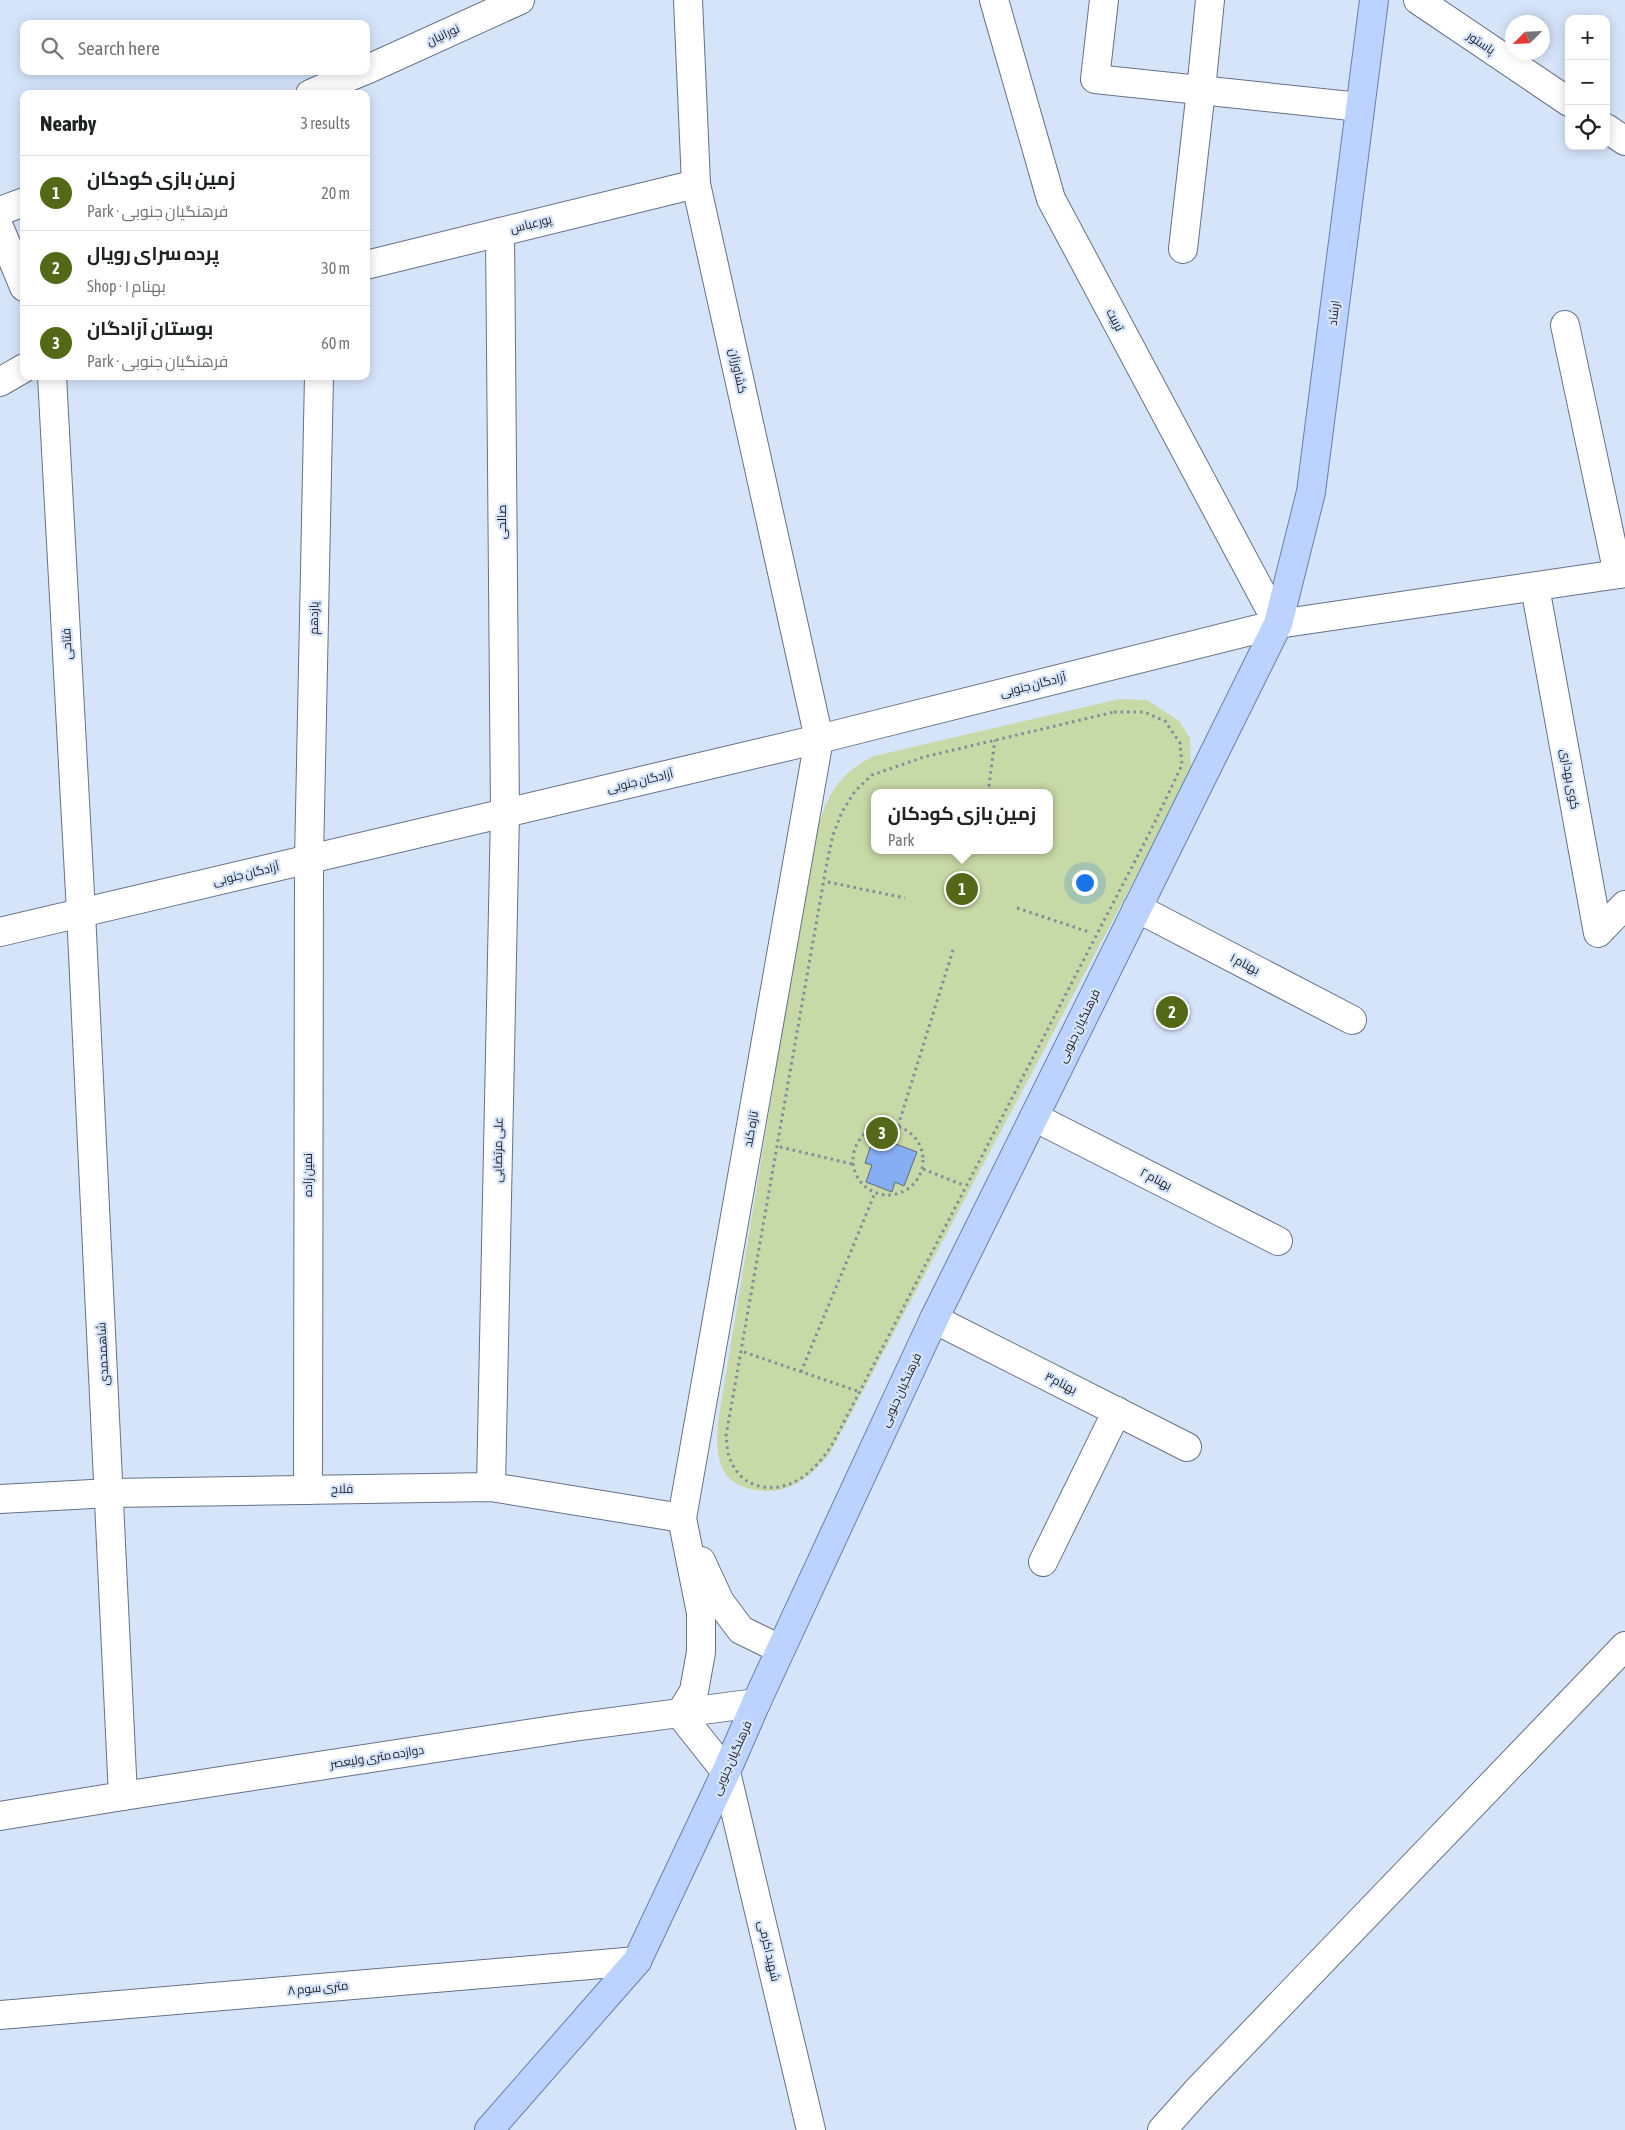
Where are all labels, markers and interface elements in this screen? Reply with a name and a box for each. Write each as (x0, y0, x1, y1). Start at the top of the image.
north arrow (1505, 15, 1550, 60)
map controls (1565, 15, 1610, 150)
button: + (1565, 15, 1610, 60)
search box (20, 20, 370, 75)
street label: نورانیان (424, 21, 462, 49)
street label: پاستور (1463, 28, 1498, 59)
icon: search (38, 34, 66, 62)
text: Search here (78, 37, 160, 59)
button: − (1565, 60, 1610, 105)
button: locate (1565, 105, 1610, 150)
text: Nearby (40, 111, 96, 135)
text: 3 results (300, 114, 350, 132)
text: زمین بازی کودکان (87, 167, 235, 189)
text: 1 (52, 184, 60, 202)
text: 20 m (321, 184, 350, 202)
text: Park · فرهنگیان جنوبی (87, 202, 228, 220)
street label: پورعباس (509, 212, 554, 238)
text: پرده سرای رویال (87, 242, 219, 264)
text: 2 (52, 259, 60, 277)
text: 30 m (321, 259, 350, 277)
text: Shop · بهنام ۱ (87, 277, 166, 295)
street label: ارشاد (1325, 299, 1343, 327)
street label: تربیت (1103, 306, 1127, 334)
text: بوستان آزادگان (87, 317, 213, 339)
text: 3 (52, 334, 60, 352)
text: 60 m (321, 334, 350, 352)
street label: کشاورزان (726, 347, 750, 395)
text: Park · فرهنگیان جنوبی (87, 352, 228, 370)
street label: صالحی (495, 505, 509, 539)
street label: یازدهم (307, 601, 322, 635)
street label: فتاحی (59, 628, 75, 660)
street label: آزادگان جنوبی (998, 670, 1068, 700)
street label: کوی بهداری (1558, 747, 1582, 811)
street label: آزادگان جنوبی (605, 766, 675, 795)
popup (871, 789, 1053, 854)
text: زمین بازی کودکان (888, 802, 1036, 824)
text: Park (888, 831, 915, 849)
street label: آزادگان جنوبی (211, 859, 281, 888)
pin: 1 (946, 870, 978, 908)
your location (1072, 870, 1098, 896)
street label: بهنام ۱ (1228, 951, 1262, 978)
street label: فرهنگیان جنوبی (1055, 987, 1103, 1065)
pin: 2 (1156, 993, 1188, 1031)
street label: تازه کند (741, 1109, 761, 1148)
pin: 3 (866, 1114, 898, 1152)
street label: علی مرتضایی (490, 1117, 506, 1183)
street label: نمین زاده (301, 1153, 315, 1197)
street label: بهنام ۲ (1137, 1165, 1174, 1194)
street label: شاهمحمدی (94, 1322, 112, 1386)
street label: فرهنگیان جنوبی (878, 1351, 924, 1429)
street label: بهنام۳ (1042, 1369, 1079, 1398)
street label: فلاح (331, 1482, 353, 1497)
street label: فرهنگیان جنوبی (709, 1719, 755, 1797)
street label: دوازده متری ولیعصر (328, 1743, 425, 1771)
street label: شهید اکرمی (755, 1919, 783, 1983)
street label: ۸ متری سوم (287, 1978, 349, 1999)

